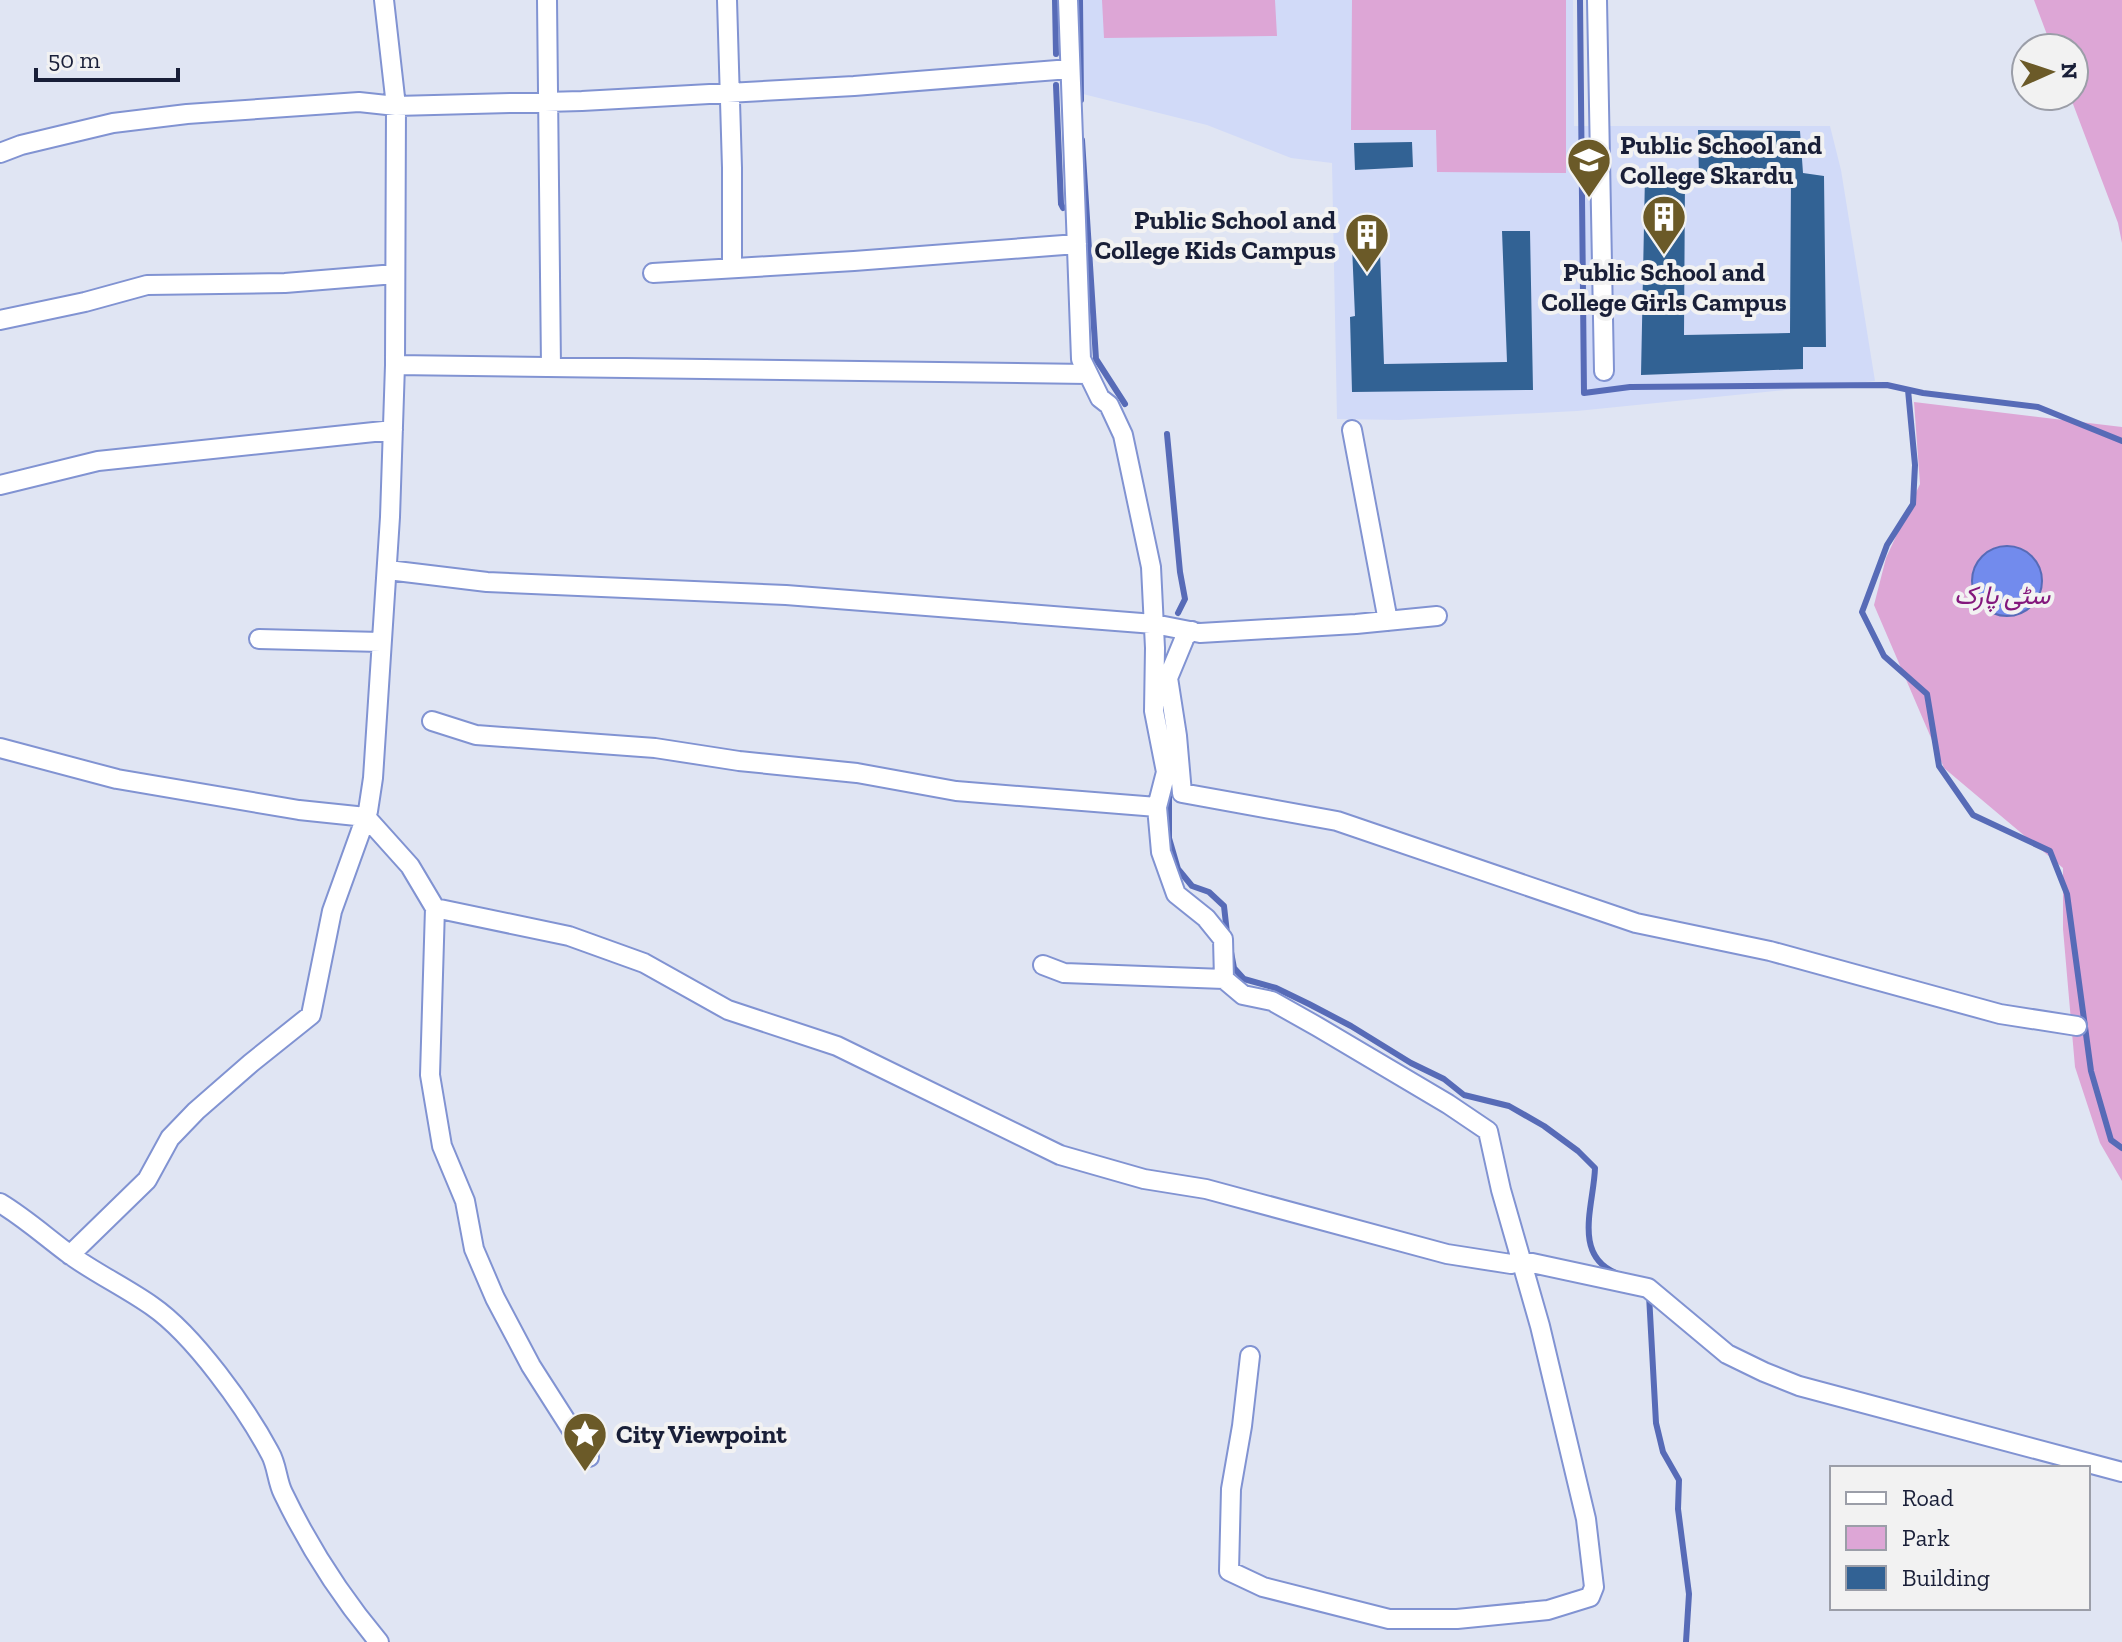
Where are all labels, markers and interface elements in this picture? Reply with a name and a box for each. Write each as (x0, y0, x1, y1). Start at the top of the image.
scale bar (36, 32, 178, 82)
north arrow (2010, 32, 2090, 112)
text: 50 m (48, 45, 101, 74)
text: N (2056, 62, 2083, 80)
place label: Public School and College Skardu (1620, 129, 1822, 191)
school or university icon: Public School and College Skardu (1565, 136, 1613, 199)
building icon: Public School and College Girls Campus (1640, 193, 1688, 256)
place label: Public School and College Kids Campus (1095, 204, 1336, 266)
building icon: Public School and College Kids Campus (1343, 211, 1391, 274)
place label: Public School and College Girls Campus (1541, 256, 1787, 318)
park label: سٹی پارک (1954, 579, 2052, 613)
place icon: City Viewpoint (561, 1410, 609, 1473)
place label: City Viewpoint (616, 1418, 787, 1450)
legend (1830, 1466, 2090, 1610)
text: Road (1902, 1483, 1954, 1512)
text: Park (1902, 1523, 1950, 1552)
text: Building (1902, 1563, 1990, 1592)

